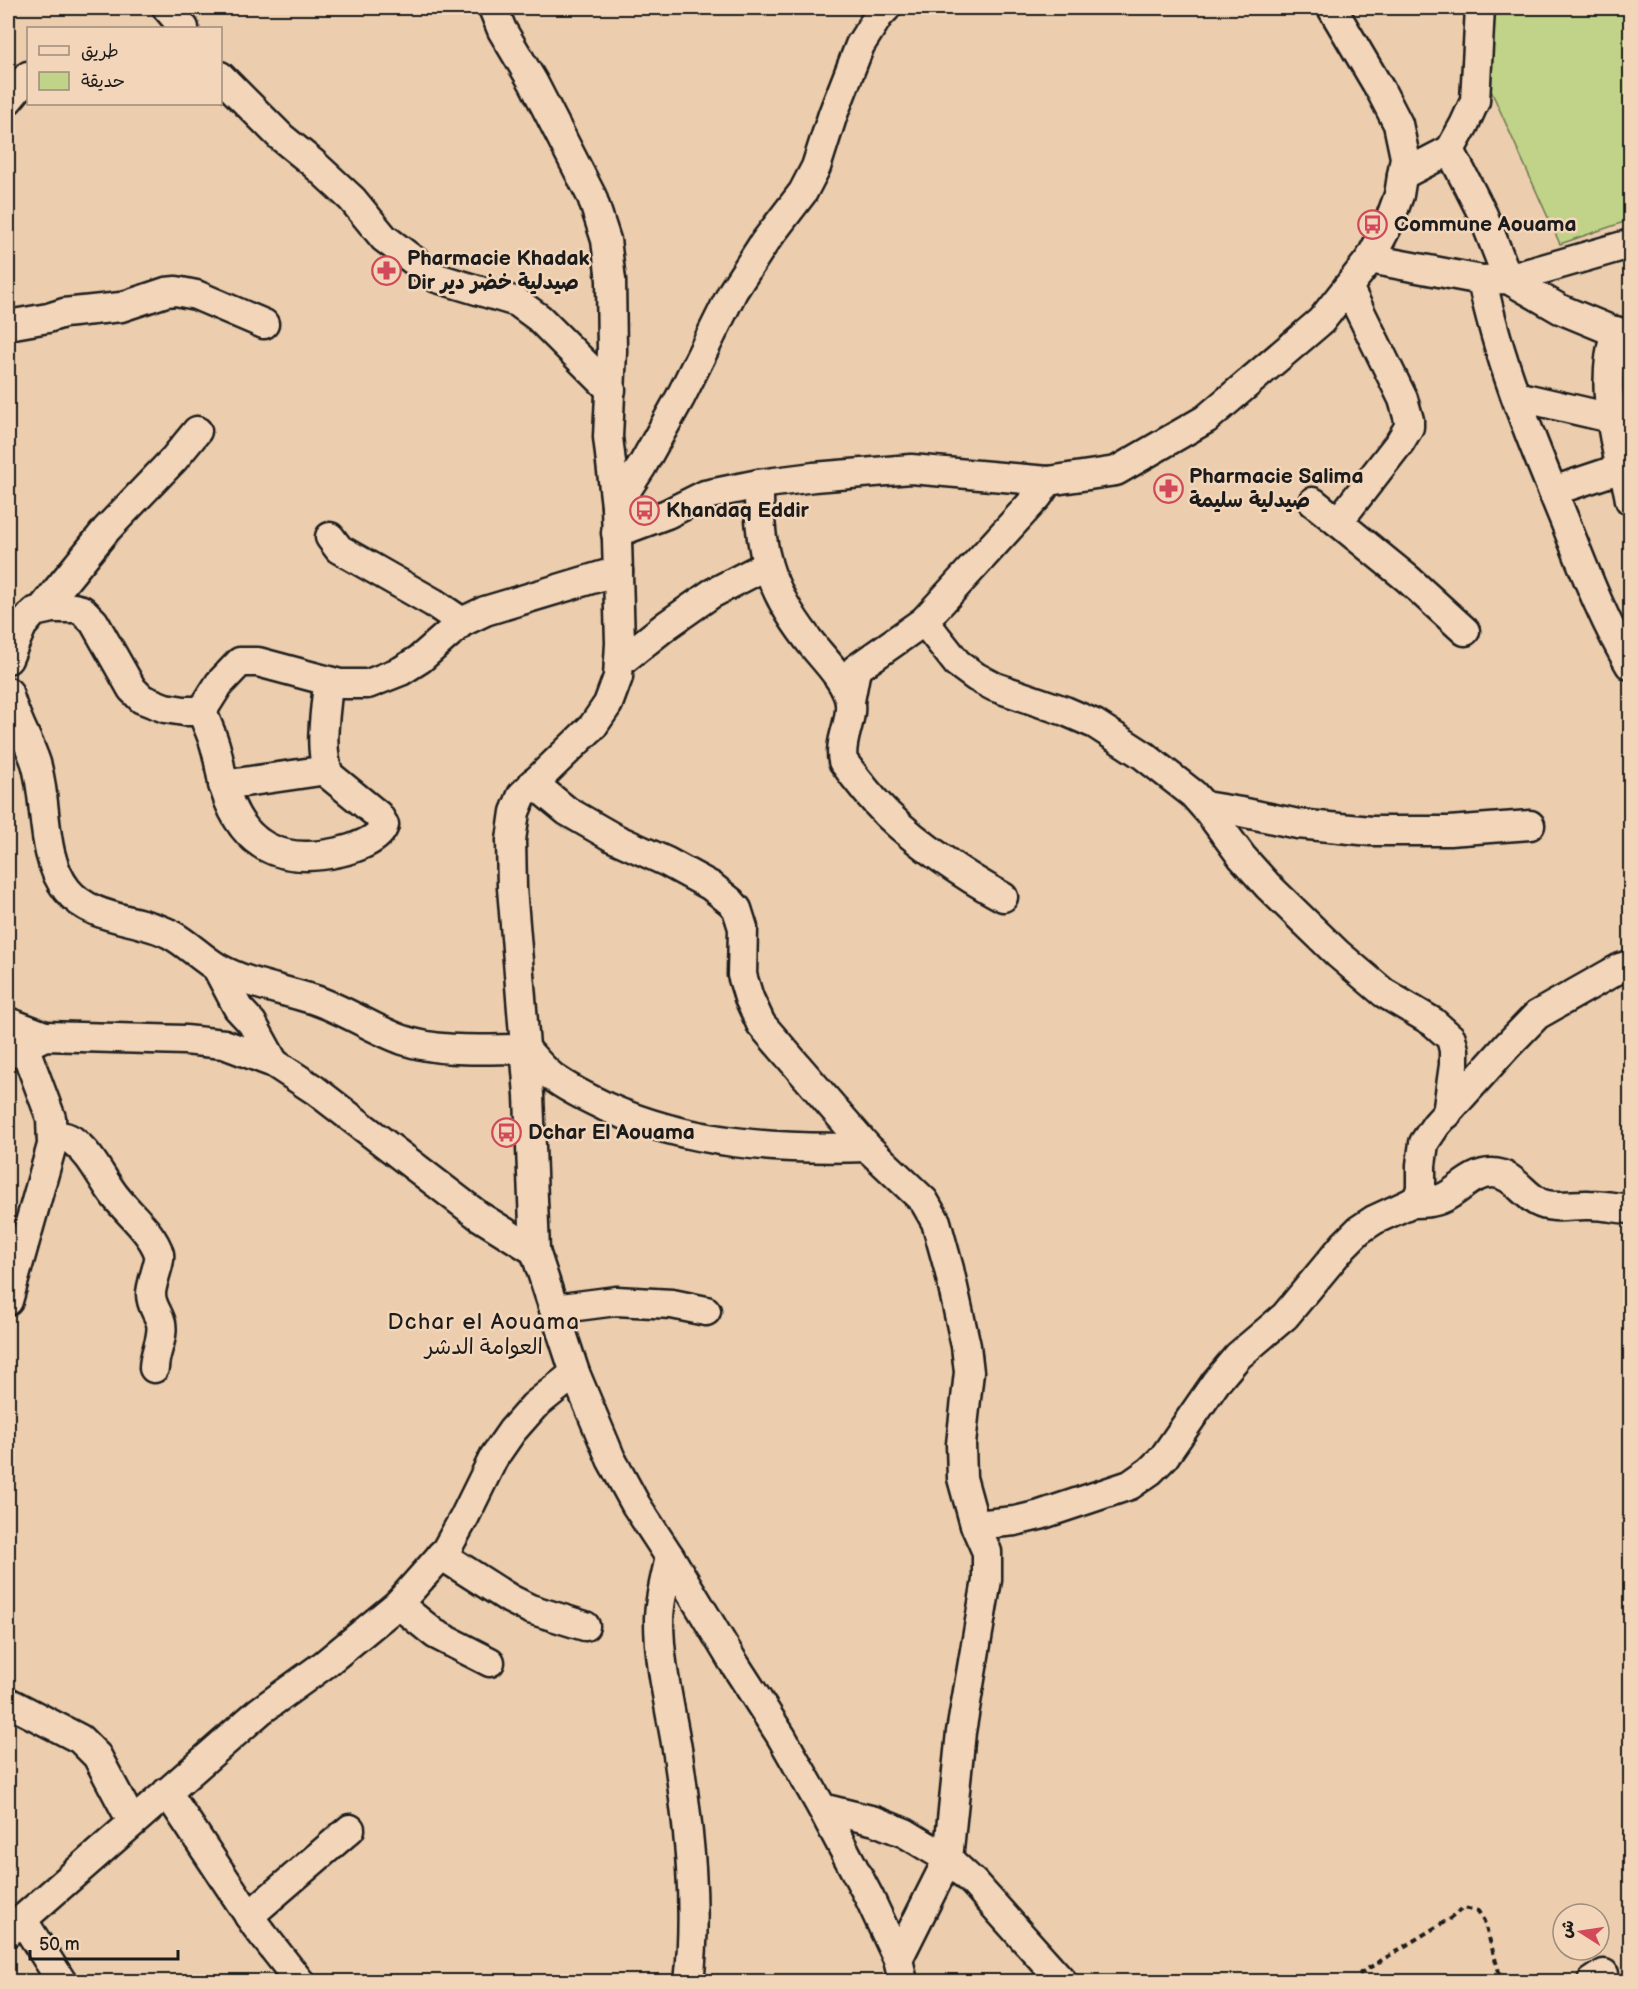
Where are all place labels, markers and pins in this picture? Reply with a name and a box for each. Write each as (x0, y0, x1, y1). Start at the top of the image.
bus stop icon: Commune Aouama (1357, 208, 1389, 240)
place label: Commune Aouama (1394, 212, 1576, 237)
place label: Pharmacie Khadak Dir صيدلية خضر دير (407, 246, 590, 295)
pharmacy icon: Pharmacie Khadak Dir صيدلية خضر دير (370, 254, 402, 286)
place label: Pharmacie Salima صيدلية سليمة (1189, 464, 1364, 513)
pharmacy icon: Pharmacie Salima صيدلية سليمة (1152, 472, 1184, 504)
bus stop icon: Khandaq Eddir (629, 494, 661, 526)
place label: Khandaq Eddir (666, 498, 810, 523)
bus stop icon: Dchar El Aouama (491, 1116, 523, 1148)
place label: Dchar El Aouama (528, 1120, 695, 1145)

